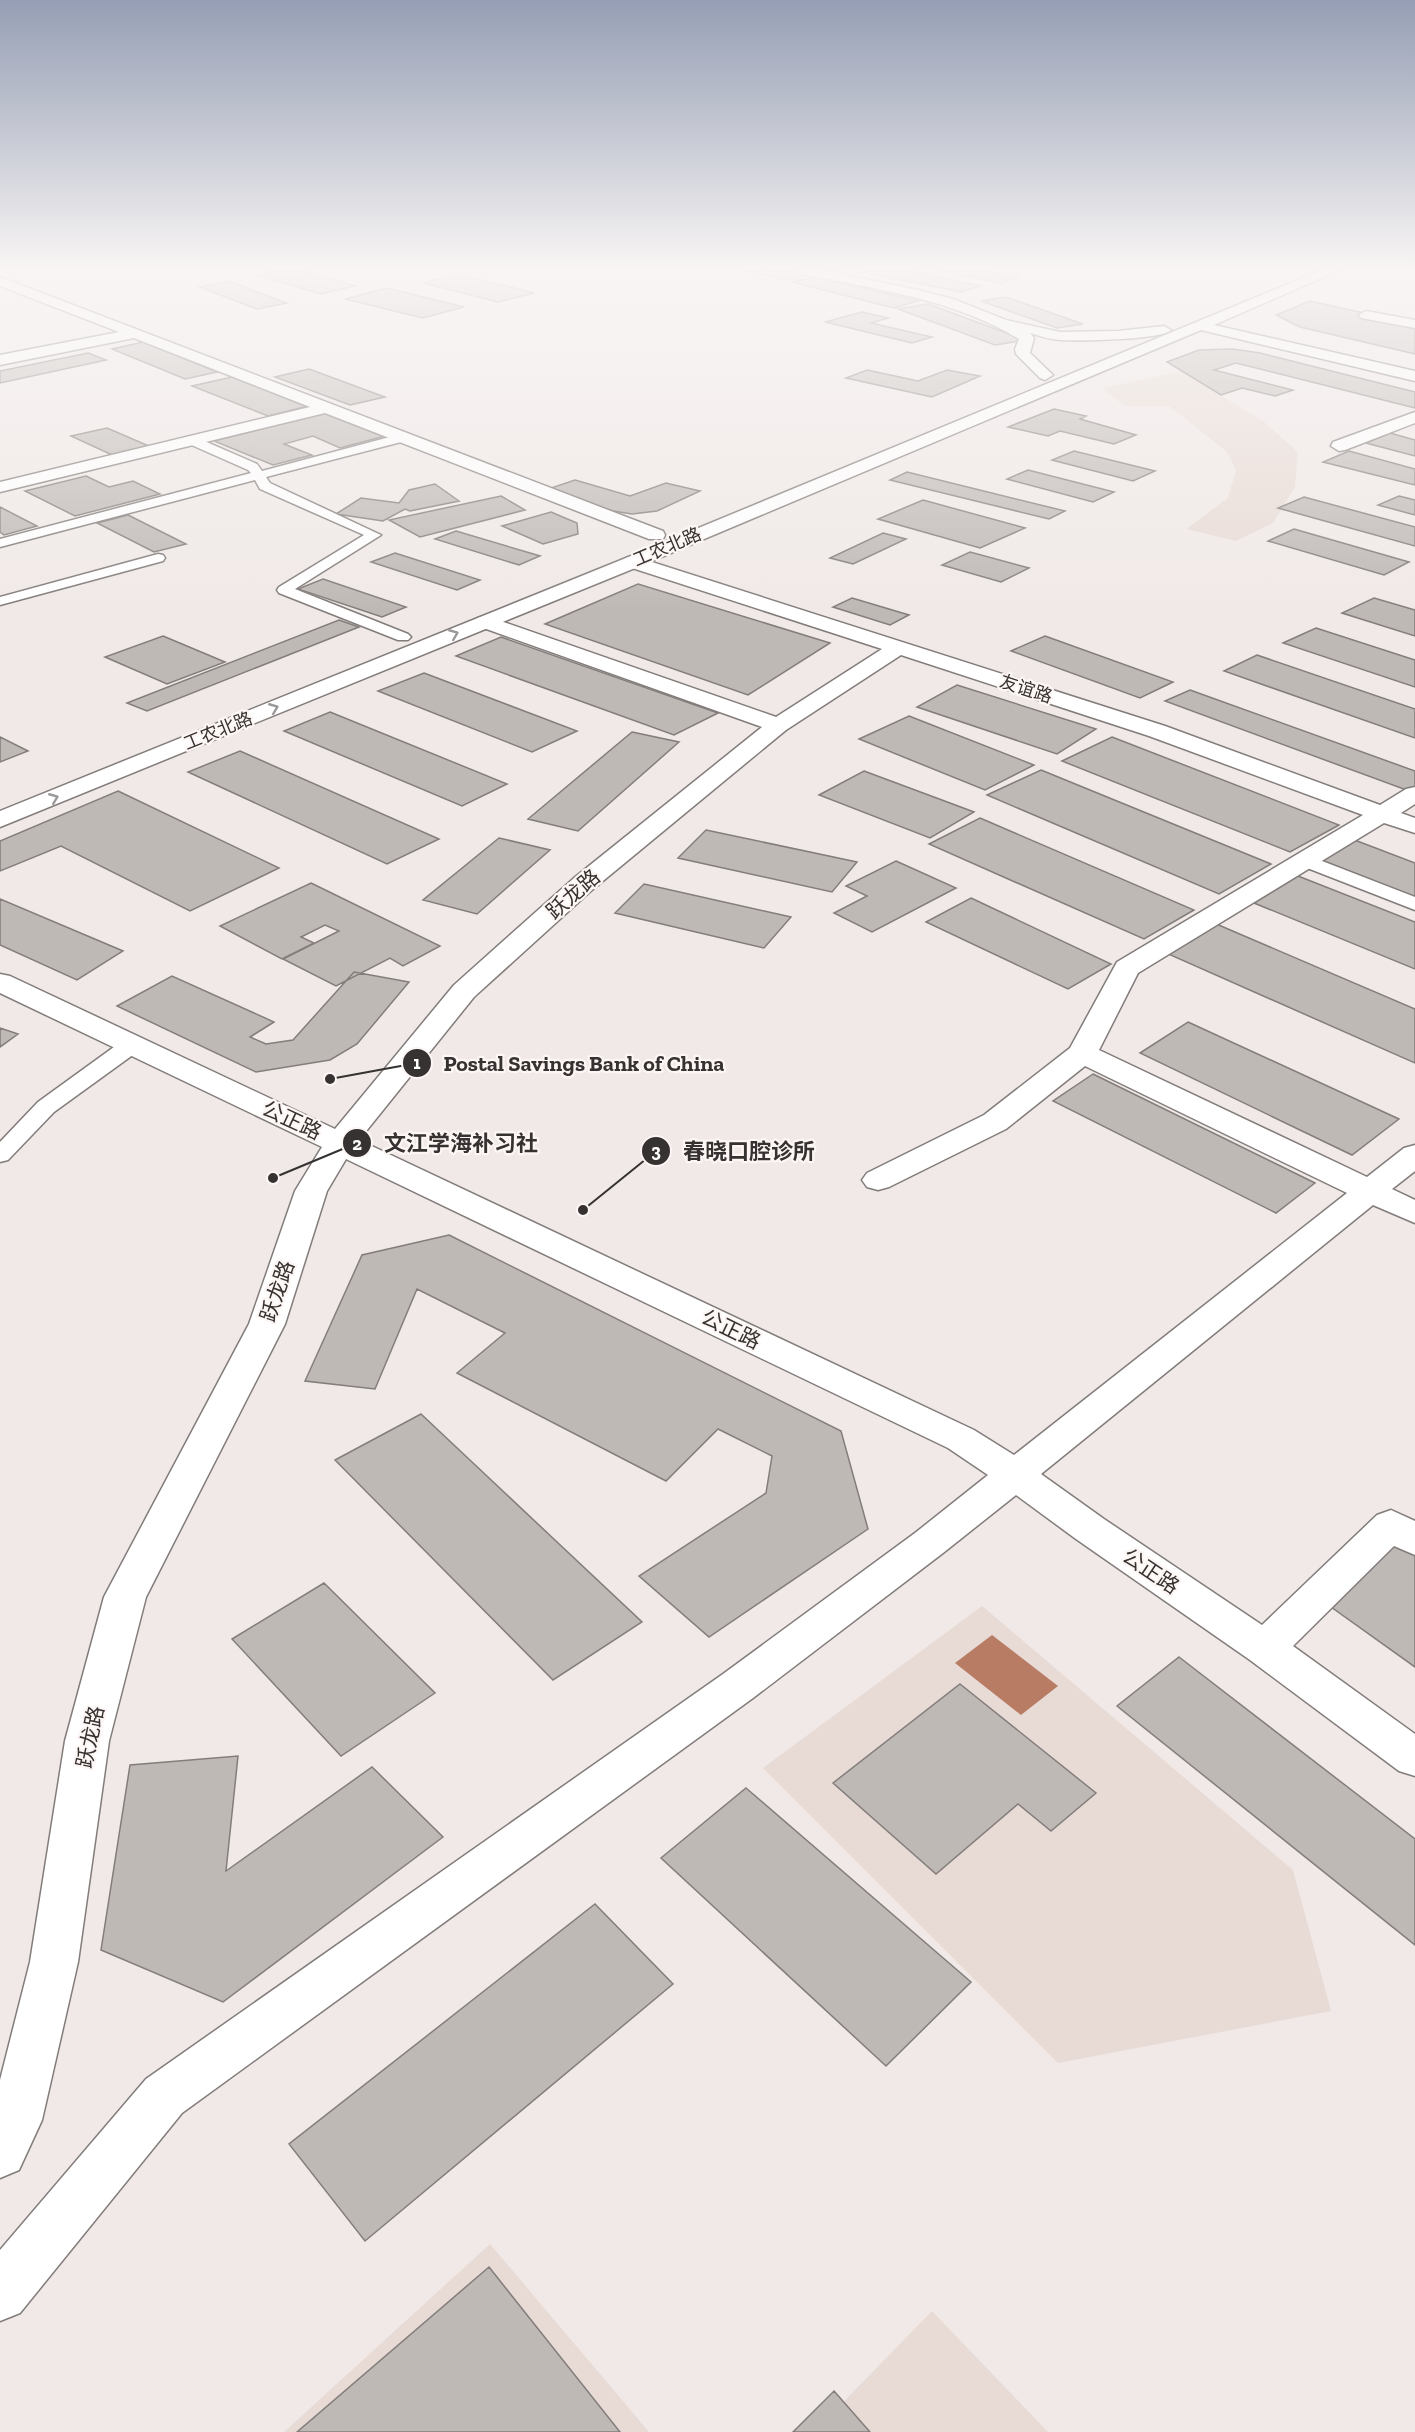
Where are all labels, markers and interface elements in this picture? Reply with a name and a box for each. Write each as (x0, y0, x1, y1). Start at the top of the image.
street label: 工农北路 (630, 523, 704, 571)
one-way arrow (448, 629, 459, 641)
street label: 友谊路 (997, 670, 1055, 708)
one-way arrow (267, 703, 278, 715)
street label: 工农北路 (181, 707, 255, 755)
one-way arrow (48, 793, 59, 805)
street label: 跃龙路 (541, 864, 605, 924)
callout: Postal Savings Bank of China (402, 1043, 736, 1083)
text: Postal Savings Bank of China (444, 1050, 724, 1077)
text: 1 (413, 1052, 421, 1074)
street label: 公正路 (258, 1095, 326, 1145)
callout: 文江学海补习社 (342, 1123, 550, 1163)
text: 文江学海补习社 (384, 1130, 538, 1157)
callout: 春晓口腔诊所 (641, 1131, 827, 1171)
text: 2 (352, 1133, 362, 1155)
text: 春晓口腔诊所 (683, 1138, 815, 1165)
text: 3 (651, 1140, 661, 1162)
street label: 跃龙路 (255, 1257, 299, 1325)
street label: 公正路 (697, 1304, 765, 1354)
street label: 公正路 (1118, 1543, 1184, 1599)
street label: 跃龙路 (71, 1704, 109, 1770)

